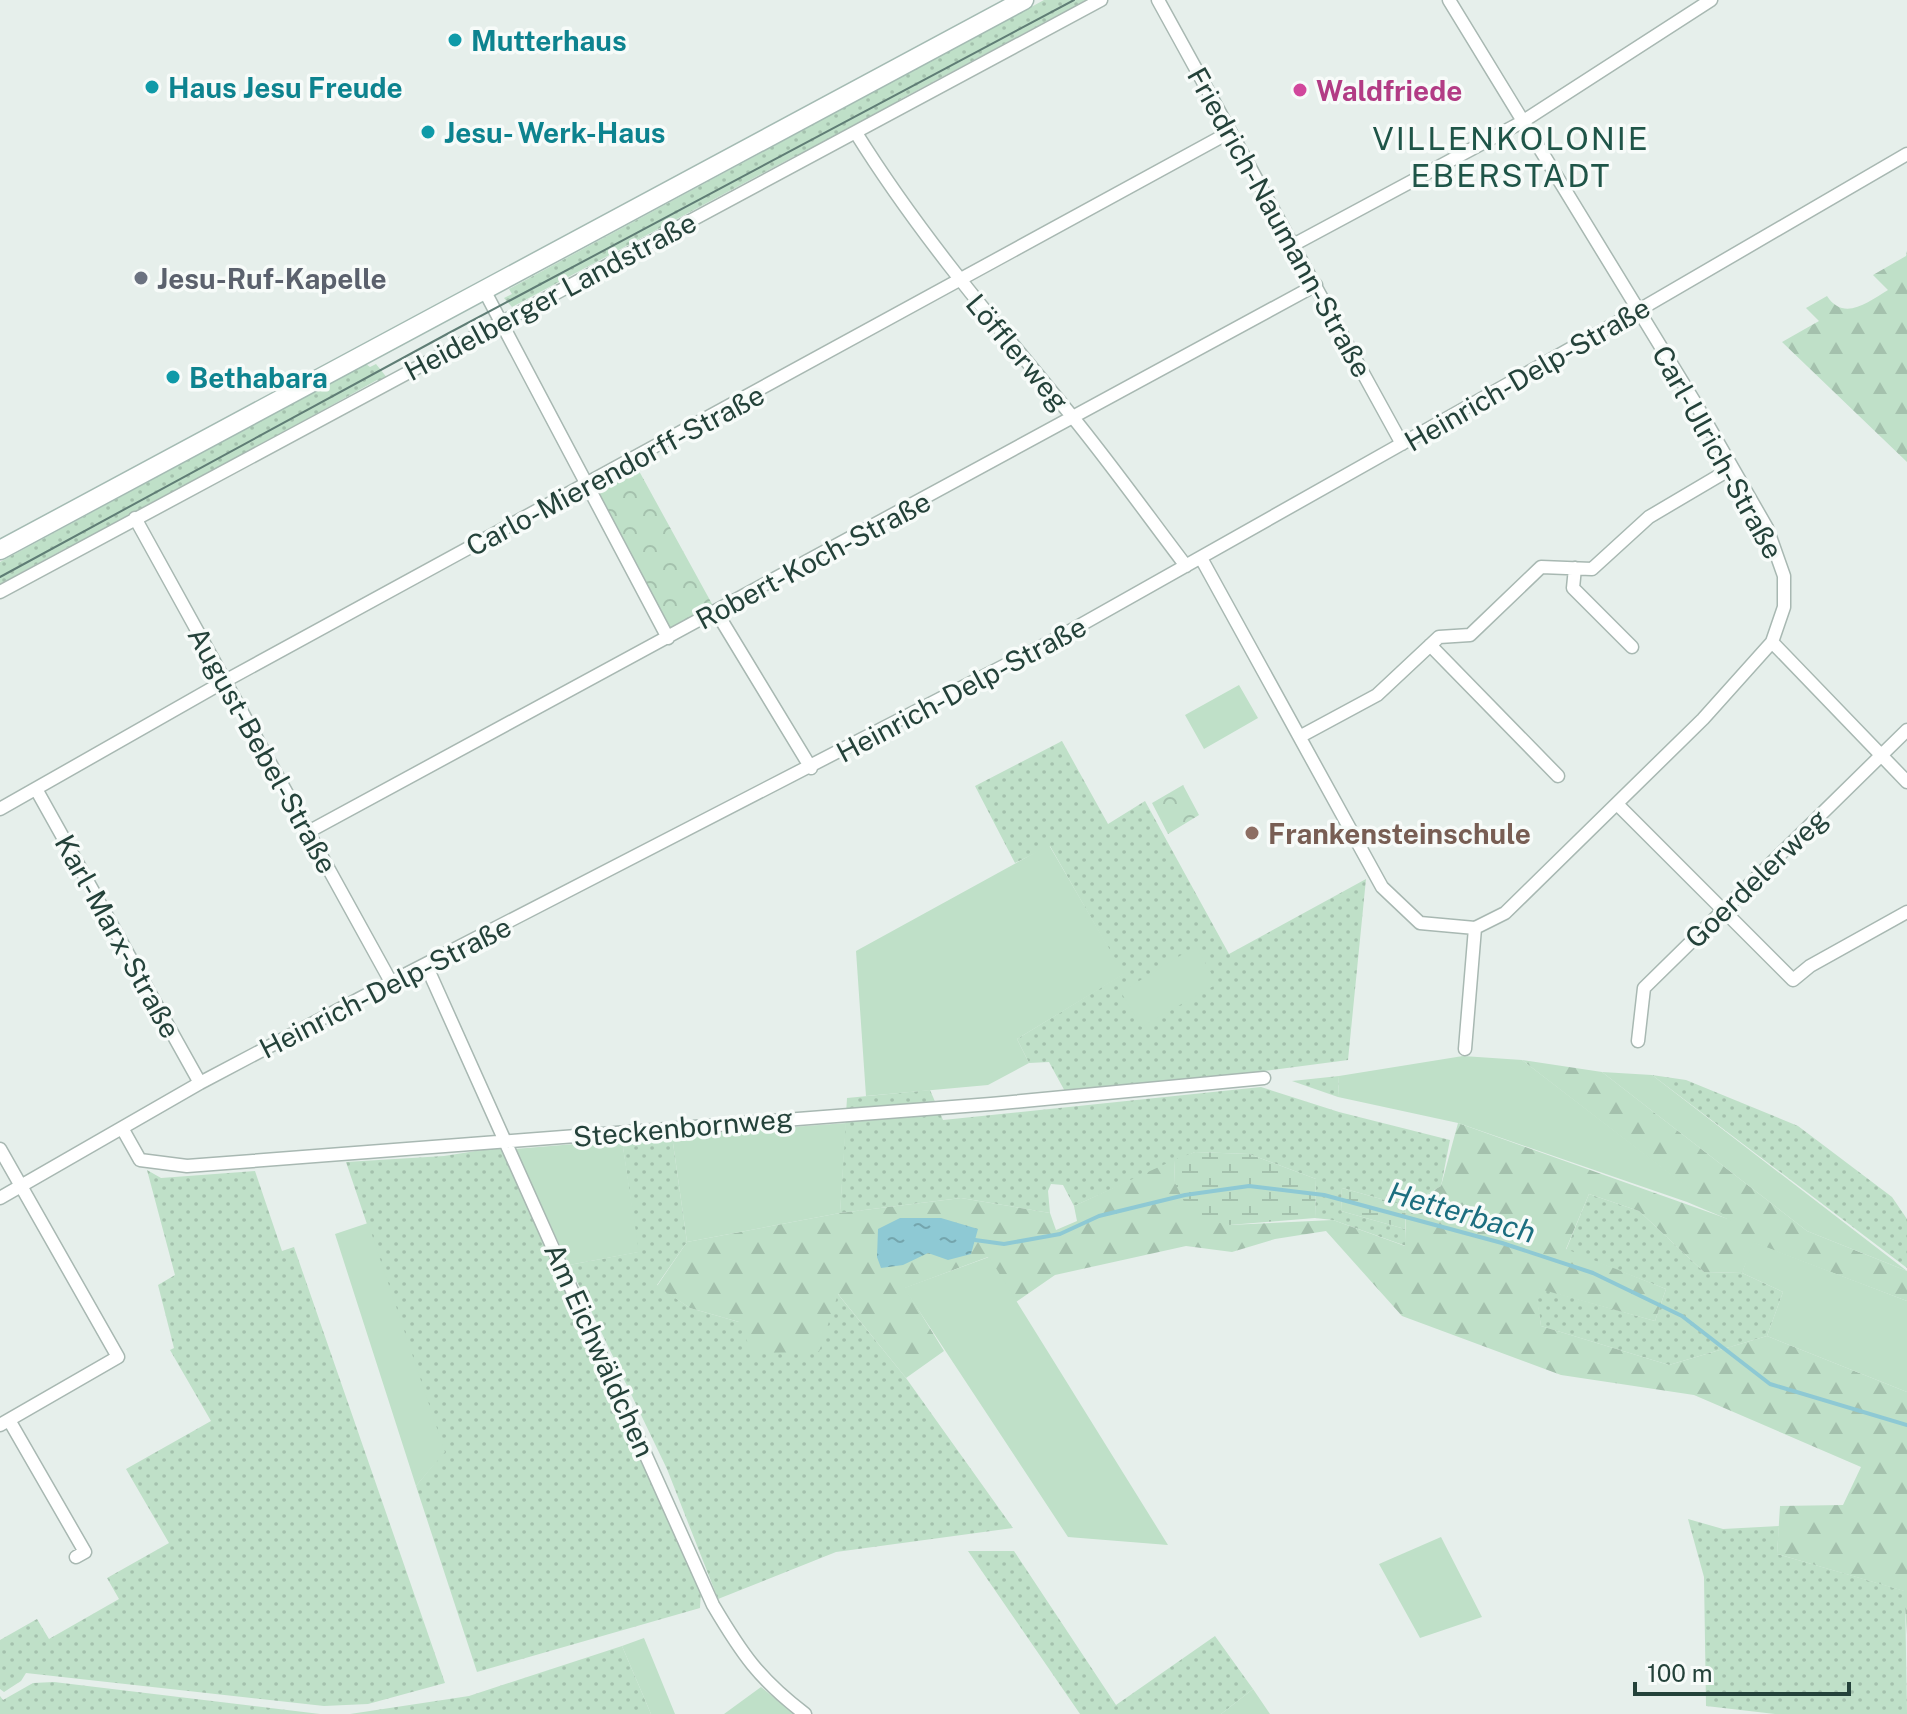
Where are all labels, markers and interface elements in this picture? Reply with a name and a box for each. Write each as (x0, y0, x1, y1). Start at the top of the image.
place label: Mutterhaus (471, 24, 627, 57)
marker: Mutterhaus (446, 31, 464, 49)
street label: Friedrich-Naumann-Straße (1181, 61, 1379, 383)
place label: Haus Jesu Freude (168, 71, 403, 104)
place label: Waldfriede (1316, 74, 1462, 107)
marker: Haus Jesu Freude (143, 78, 161, 96)
marker: Waldfriede (1291, 81, 1309, 99)
place label: Jesu- Werk-Haus (444, 116, 666, 149)
district label: VILLENKOLONIE EBERSTADT (1372, 120, 1650, 194)
marker: Jesu- Werk-Haus (419, 123, 437, 141)
street label: Heidelberger Landstraße (398, 205, 702, 387)
place label: Jesu-Ruf-Kapelle (157, 262, 387, 295)
marker: Jesu-Ruf-Kapelle (132, 269, 150, 287)
street label: Löfflerweg (960, 287, 1076, 417)
street label: Heinrich-Delp-Straße (1398, 290, 1656, 458)
street label: Carl-Ulrich-Straße (1646, 340, 1790, 564)
place label: Bethabara (189, 361, 328, 394)
marker: Bethabara (164, 368, 182, 386)
street label: Carlo-Mierendorff-Straße (460, 377, 770, 563)
street label: Robert-Koch-Straße (690, 484, 936, 636)
street label: Heinrich-Delp-Straße (831, 609, 1091, 769)
street label: August-Bebel-Straße (182, 621, 344, 879)
street label: Goerdelerweg (1678, 802, 1834, 954)
place label: Frankensteinschule (1268, 817, 1531, 850)
marker: Frankensteinschule (1243, 824, 1261, 842)
street label: Karl-Marx-Straße (48, 829, 188, 1043)
street label: Heinrich-Delp-Straße (254, 909, 516, 1065)
street label: Steckenbornweg (572, 1101, 794, 1153)
water label: Hetterbach (1384, 1174, 1540, 1250)
street label: Am Eichwäldchen (538, 1238, 662, 1462)
scale bar (1635, 1646, 1849, 1696)
text: 100 m (1647, 1659, 1713, 1687)

